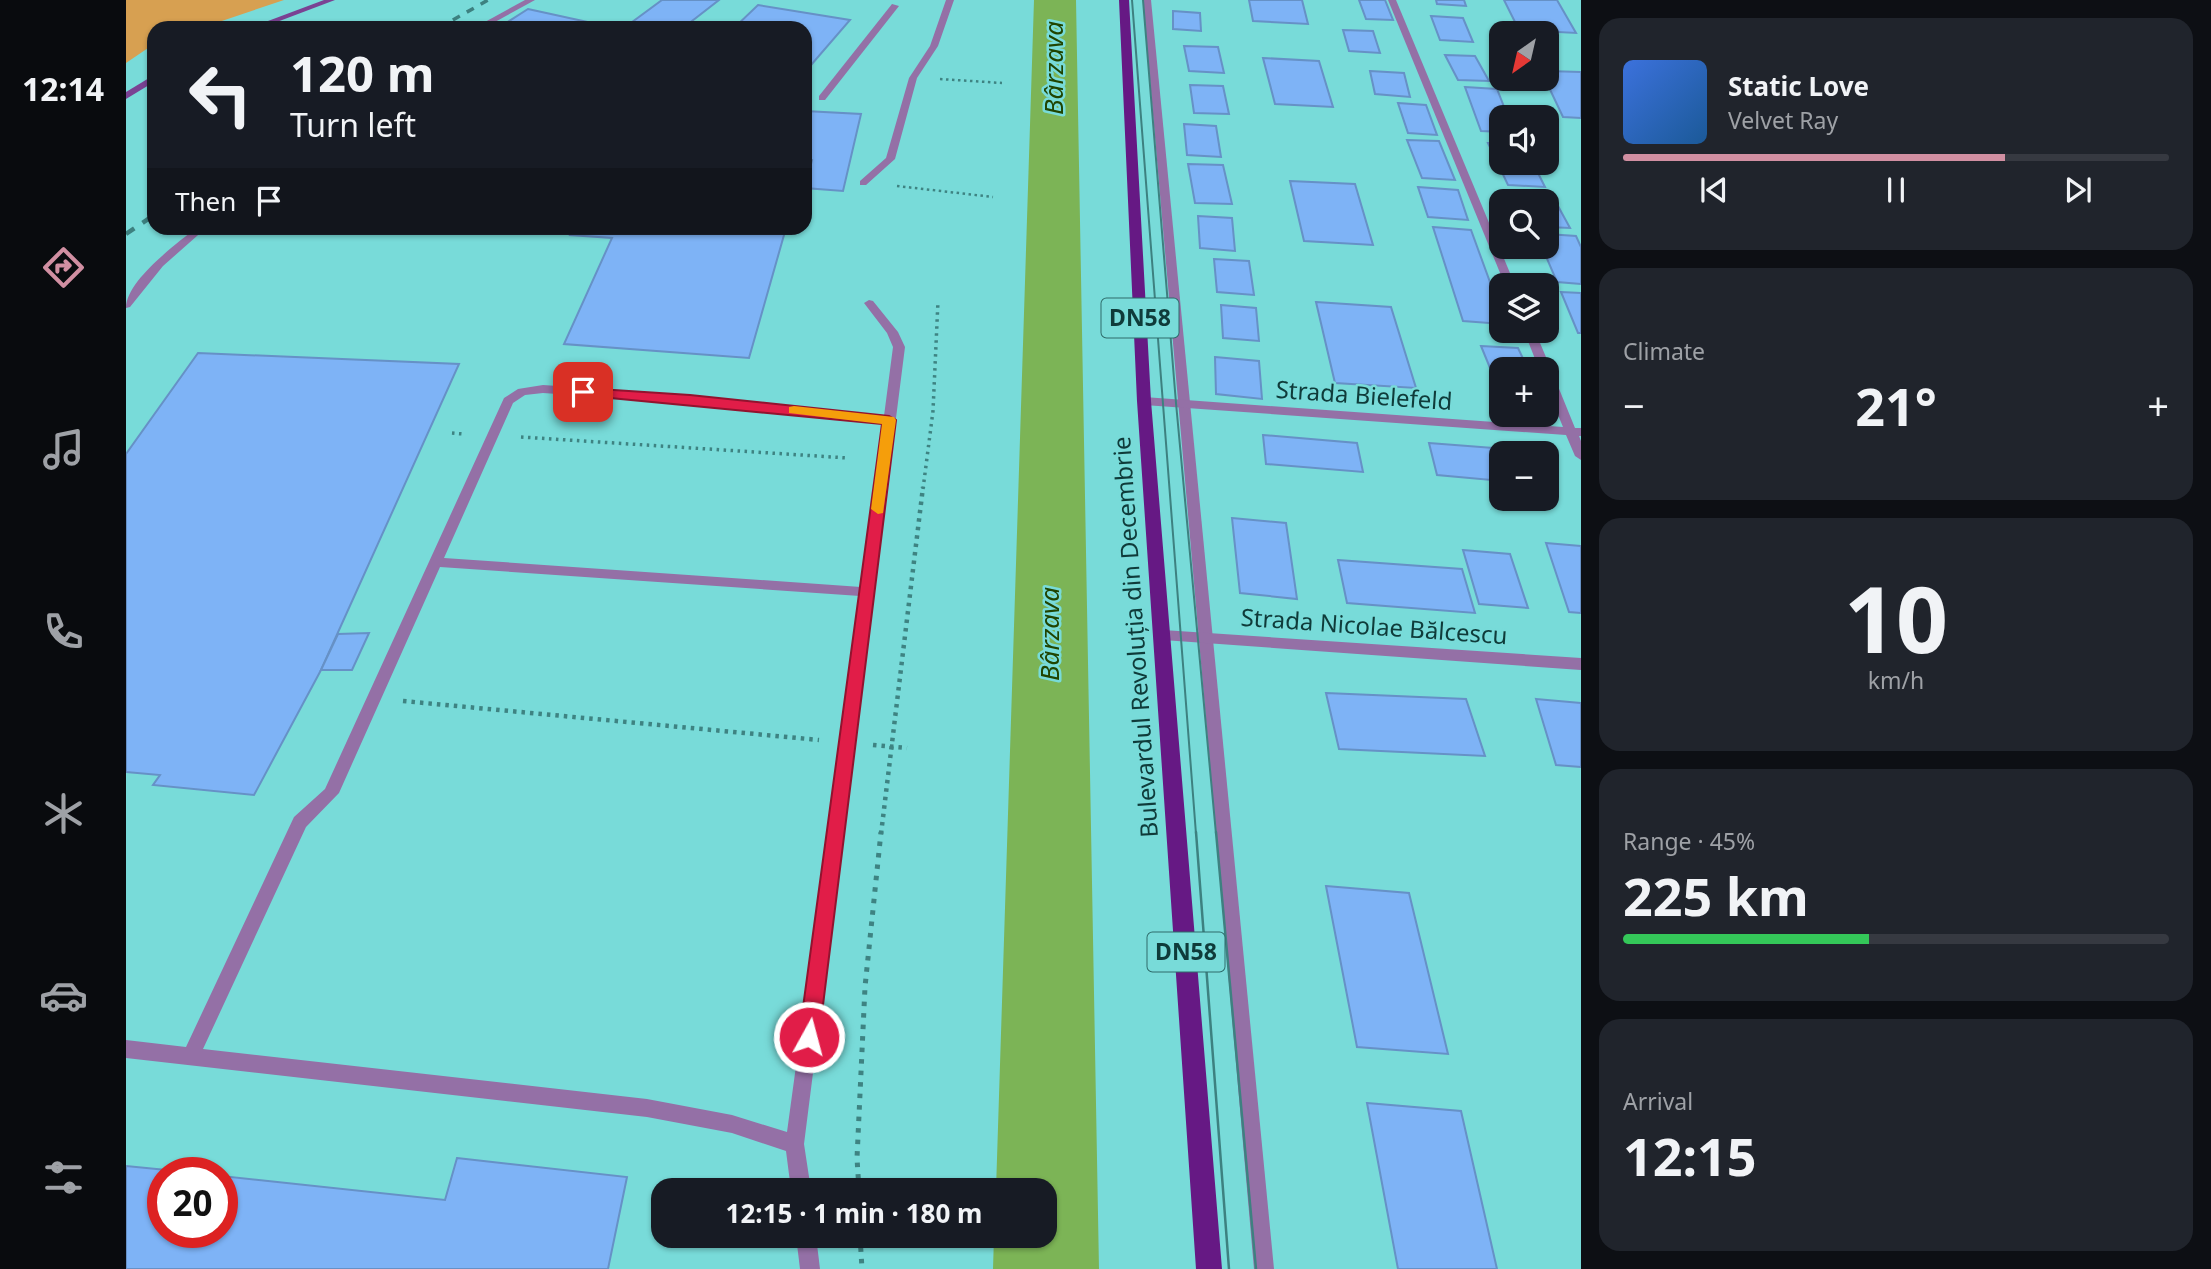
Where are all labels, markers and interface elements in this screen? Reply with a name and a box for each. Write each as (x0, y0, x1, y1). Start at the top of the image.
water label: Bârzava (1035, 21, 1071, 115)
north arrow (1489, 21, 1559, 91)
map controls (1489, 21, 1559, 511)
text: 120 m (290, 40, 435, 106)
icon: left (175, 49, 266, 140)
text: 12:14 (22, 67, 104, 110)
text: Static Love (1728, 68, 1869, 104)
text: Turn left (290, 103, 416, 146)
text: Velvet Ray (1728, 104, 1838, 136)
button: sound (1489, 105, 1559, 175)
icon: previous (1695, 171, 1733, 209)
icon: pause (1877, 171, 1915, 209)
icon: next (2059, 171, 2097, 209)
icon: arrive (250, 182, 288, 220)
text: Then (175, 183, 236, 219)
button: search (1489, 189, 1559, 259)
icon: directions (39, 243, 88, 292)
button: layers (1489, 273, 1559, 343)
road number: DN58 (1102, 298, 1178, 338)
text: Climate (1623, 335, 1705, 367)
button: + (1489, 357, 1559, 427)
pin (553, 362, 613, 422)
text: 21° (1855, 370, 1937, 441)
street label: Strada Bielefeld (1275, 372, 1454, 417)
icon: arrive (564, 373, 602, 411)
text: − (1623, 379, 1645, 431)
text: + (2147, 379, 2169, 431)
icon: music (39, 425, 88, 474)
street label: Bulevardul Revoluția din Decembrie (1104, 435, 1165, 839)
button: − (1489, 441, 1559, 511)
text: 10 (1844, 556, 1948, 680)
water label: Bârzava (1031, 587, 1067, 681)
street label: Strada Nicolae Bălcescu (1240, 600, 1509, 651)
icon: phone (39, 607, 88, 656)
text: km/h (1868, 664, 1924, 696)
icon: climate (39, 789, 88, 838)
text: Range · 45% (1623, 825, 1755, 857)
text: 225 km (1623, 860, 1809, 931)
road number: DN58 (1147, 932, 1224, 972)
icon: car (39, 971, 88, 1020)
position arrow (772, 1000, 846, 1074)
text: Arrival (1623, 1085, 1693, 1117)
text: 12:15 (1623, 1120, 1757, 1191)
icon: filters (39, 1153, 88, 1202)
speed limit sign: 20 (147, 1157, 238, 1248)
text: 12:15 · 1 min · 180 m (726, 1195, 982, 1231)

